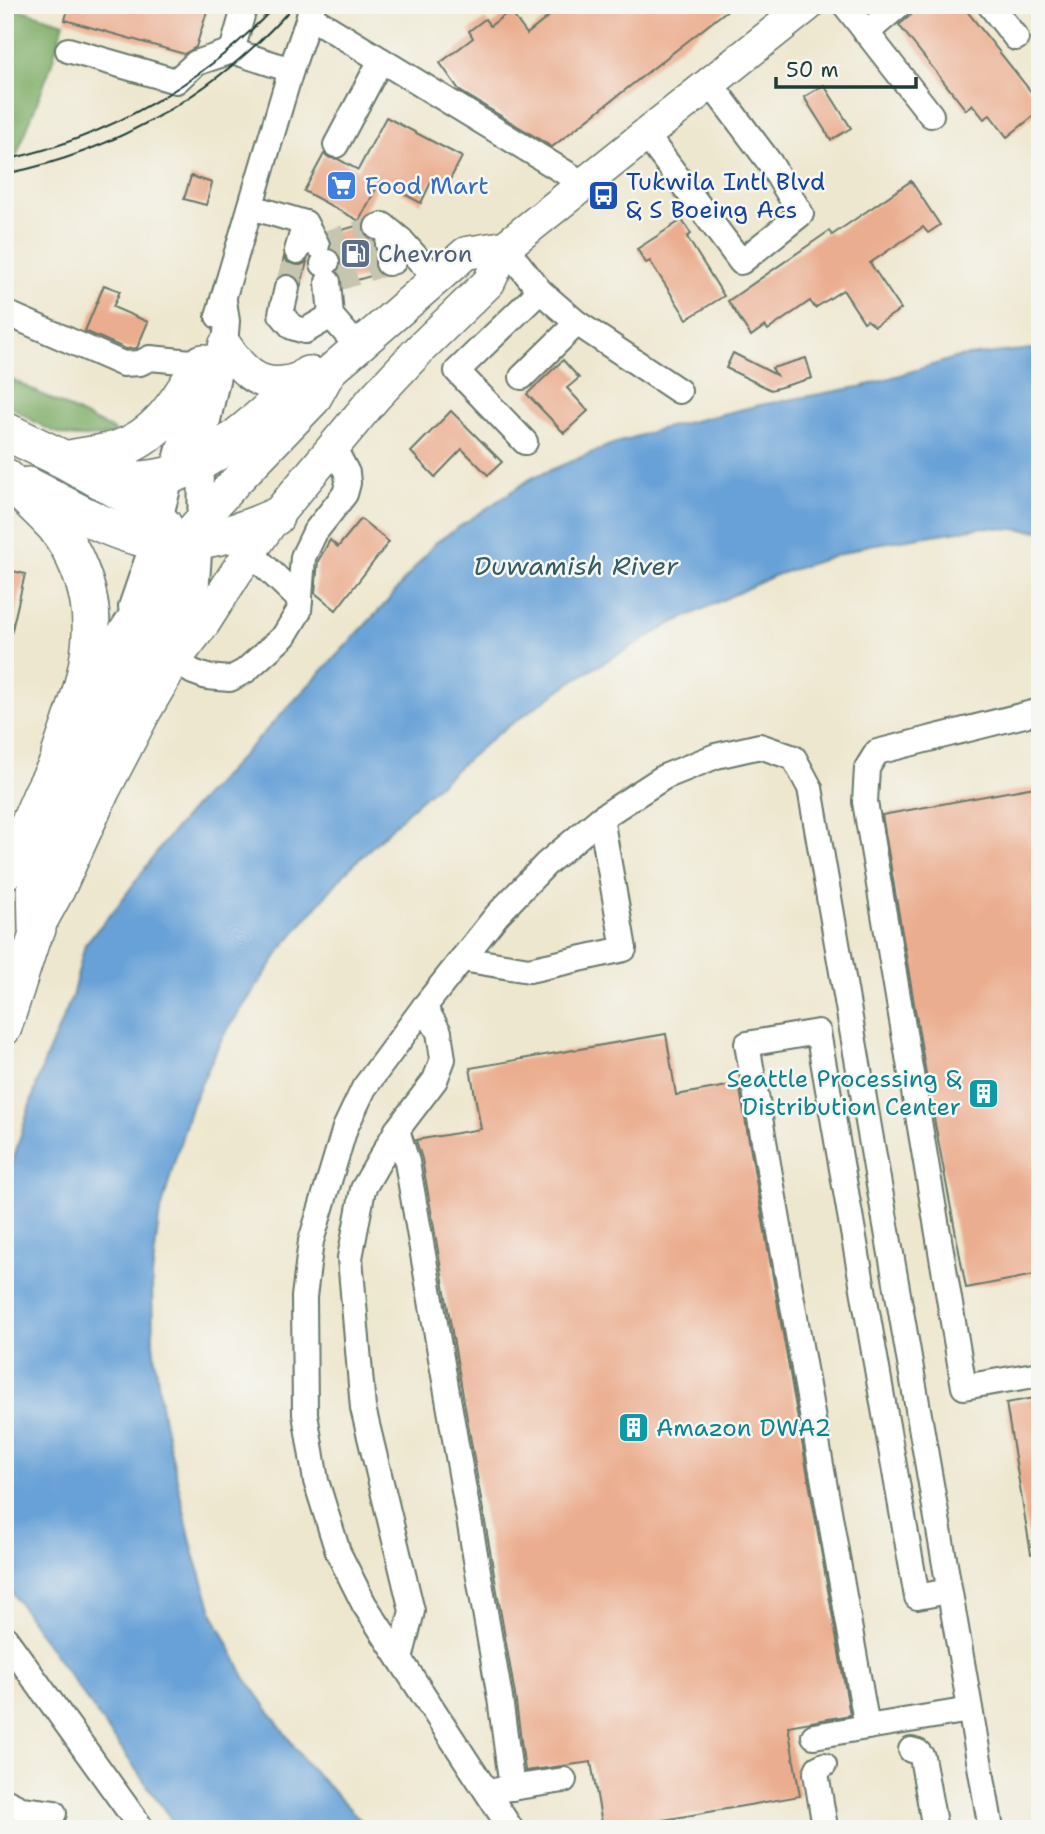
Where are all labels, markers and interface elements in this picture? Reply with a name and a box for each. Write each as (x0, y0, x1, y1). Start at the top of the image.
scale bar (776, 46, 916, 90)
text: 50 m (786, 56, 839, 84)
place label: Tukwila Intl Blvd & S Boeing Acs (626, 166, 825, 226)
supermarket icon: Food Mart (325, 169, 359, 203)
place label: Food Mart (365, 170, 489, 202)
bus stop icon: Tukwila Intl Blvd & S Boeing Acs (586, 179, 620, 213)
fuel station icon: Chevron (338, 237, 372, 271)
place label: Chevron (378, 238, 472, 270)
water label: Duwamish River (474, 548, 679, 583)
place label: Seattle Processing & Distribution Center (727, 1063, 962, 1123)
building icon: Seattle Processing & Distribution Center (967, 1076, 1001, 1110)
building icon: Amazon DWA2 (616, 1411, 650, 1445)
place label: Amazon DWA2 (656, 1412, 831, 1444)

